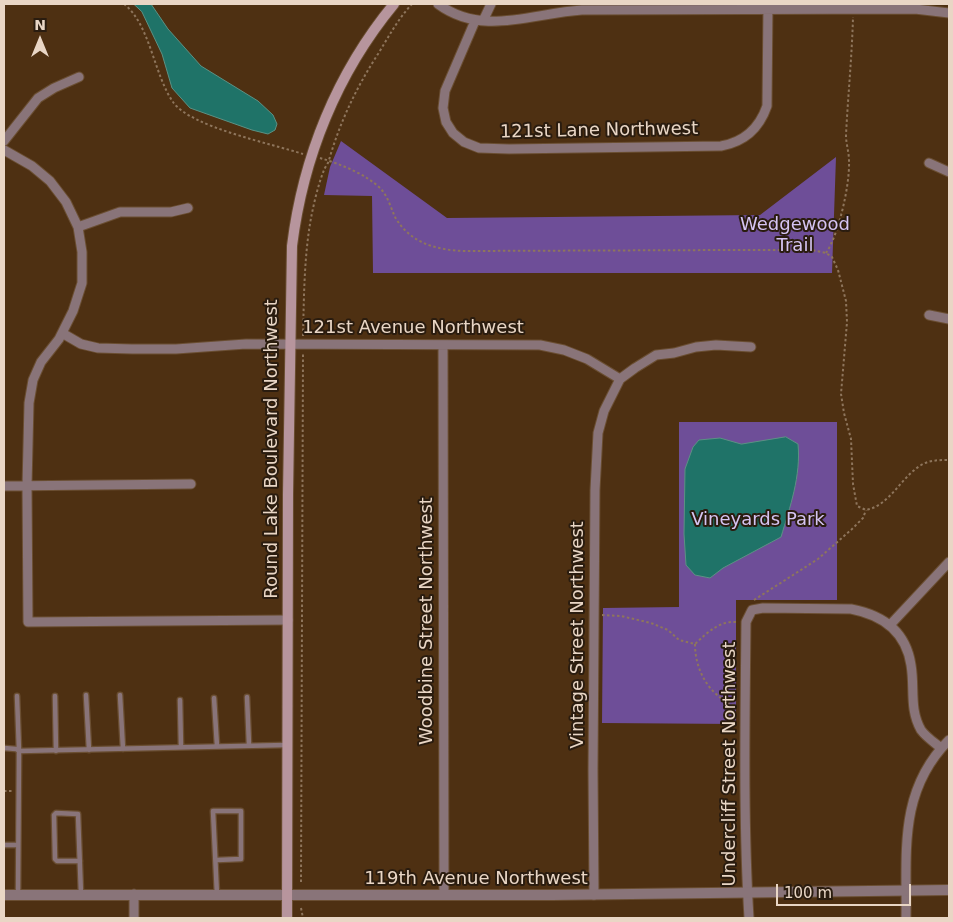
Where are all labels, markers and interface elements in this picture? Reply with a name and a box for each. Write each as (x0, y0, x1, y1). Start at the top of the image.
north arrow (15, 15, 65, 65)
text: N (34, 17, 46, 33)
street label: 121st Lane Northwest (500, 118, 698, 144)
park label: Wedgewood Trail (740, 214, 850, 256)
street label: Round Lake Boulevard Northwest (261, 299, 283, 599)
street label: 121st Avenue Northwest (302, 317, 524, 339)
street label: Woodbine Street Northwest (416, 497, 438, 745)
park label: Vineyards Park (691, 509, 825, 531)
street label: Vintage Street Northwest (567, 521, 589, 749)
street label: Undercliff Street Northwest (719, 641, 741, 887)
street label: 119th Avenue Northwest (364, 868, 588, 890)
scale bar (778, 874, 913, 906)
text: 100 m (784, 884, 832, 902)

